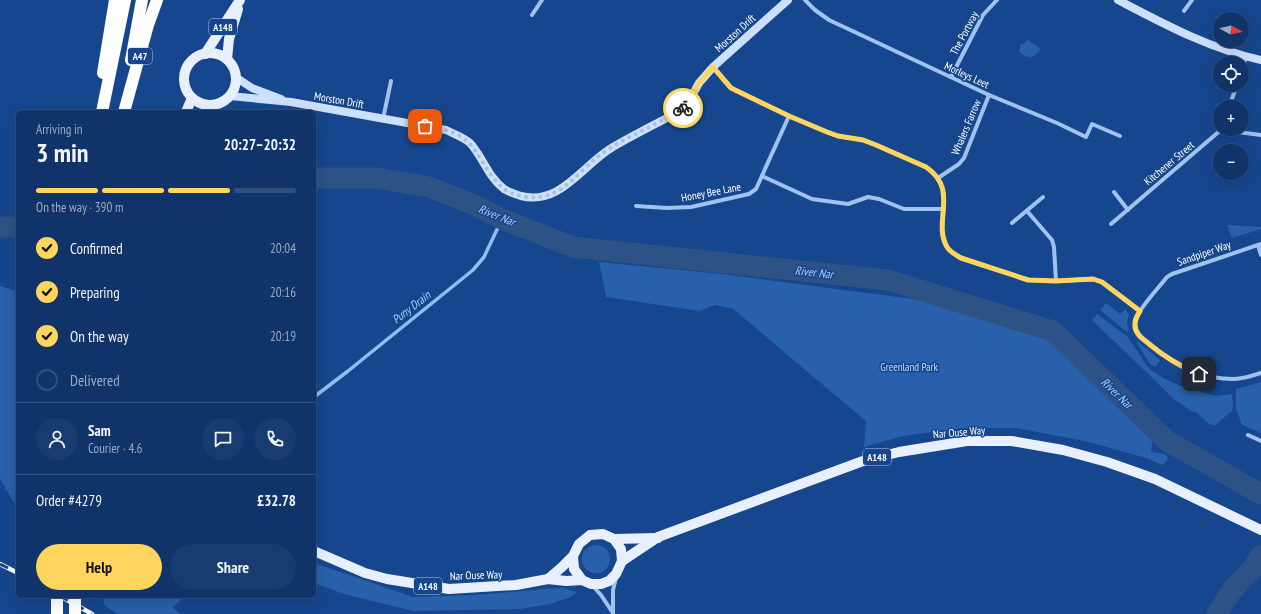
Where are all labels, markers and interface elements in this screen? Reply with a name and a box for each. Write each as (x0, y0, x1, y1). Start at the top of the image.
street label: The Portway (947, 8, 982, 57)
street label: Morston Drift (712, 11, 758, 55)
north arrow (1213, 12, 1249, 48)
map controls (1213, 12, 1249, 180)
road number: A148 (209, 19, 237, 35)
road number: A47 (128, 48, 152, 64)
button: locate (1213, 56, 1249, 92)
street label: Morleys Leet (942, 59, 992, 91)
courier (663, 88, 703, 128)
street label: Morston Drift (313, 89, 365, 111)
icon: bike (672, 97, 694, 119)
street label: Whalers Farrow (948, 97, 984, 157)
button: + (1213, 100, 1249, 136)
pin (408, 109, 442, 143)
icon: bag (414, 115, 436, 137)
text: Arriving in (36, 121, 83, 138)
text: 20:27–20:32 (224, 135, 296, 154)
text: 3 min (36, 136, 89, 169)
street label: Kitchener Street (1141, 138, 1197, 188)
button: − (1213, 144, 1249, 180)
street label: Honey Bee Lane (680, 179, 743, 205)
text: On the way · 390 m (36, 199, 123, 216)
water label: River Nar (476, 201, 519, 230)
icon: check (36, 237, 58, 259)
street label: Sandpiper Way (1175, 237, 1234, 269)
text: Confirmed (70, 239, 123, 258)
text: 20:04 (270, 240, 296, 257)
water label: River Nar (794, 263, 836, 282)
icon: check (36, 281, 58, 303)
text: Preparing (70, 283, 120, 302)
text: 20:16 (270, 284, 296, 301)
water label: Puny Drain (389, 287, 434, 327)
icon: check (36, 325, 58, 347)
text: On the way (70, 327, 129, 346)
text: 20:19 (270, 328, 296, 345)
pin (1182, 357, 1216, 391)
park label: Greenland Park (880, 360, 938, 374)
icon: home (1188, 363, 1210, 385)
text: Delivered (70, 371, 120, 390)
water label: River Nar (1098, 374, 1137, 413)
button: person (36, 418, 78, 460)
button: chat (202, 418, 244, 460)
button: phone (254, 418, 296, 460)
text: Sam (88, 421, 111, 440)
street label: Nar Ouse Way (932, 423, 987, 441)
text: Courier · 4.6 (88, 440, 142, 457)
road number: A148 (863, 449, 891, 465)
text: Order #4279 (36, 491, 102, 510)
text: £32.78 (257, 491, 296, 510)
button: Help (36, 544, 162, 590)
button: Share (170, 544, 296, 590)
street label: Nar Ouse Way (450, 567, 503, 583)
road number: A148 (414, 578, 442, 594)

